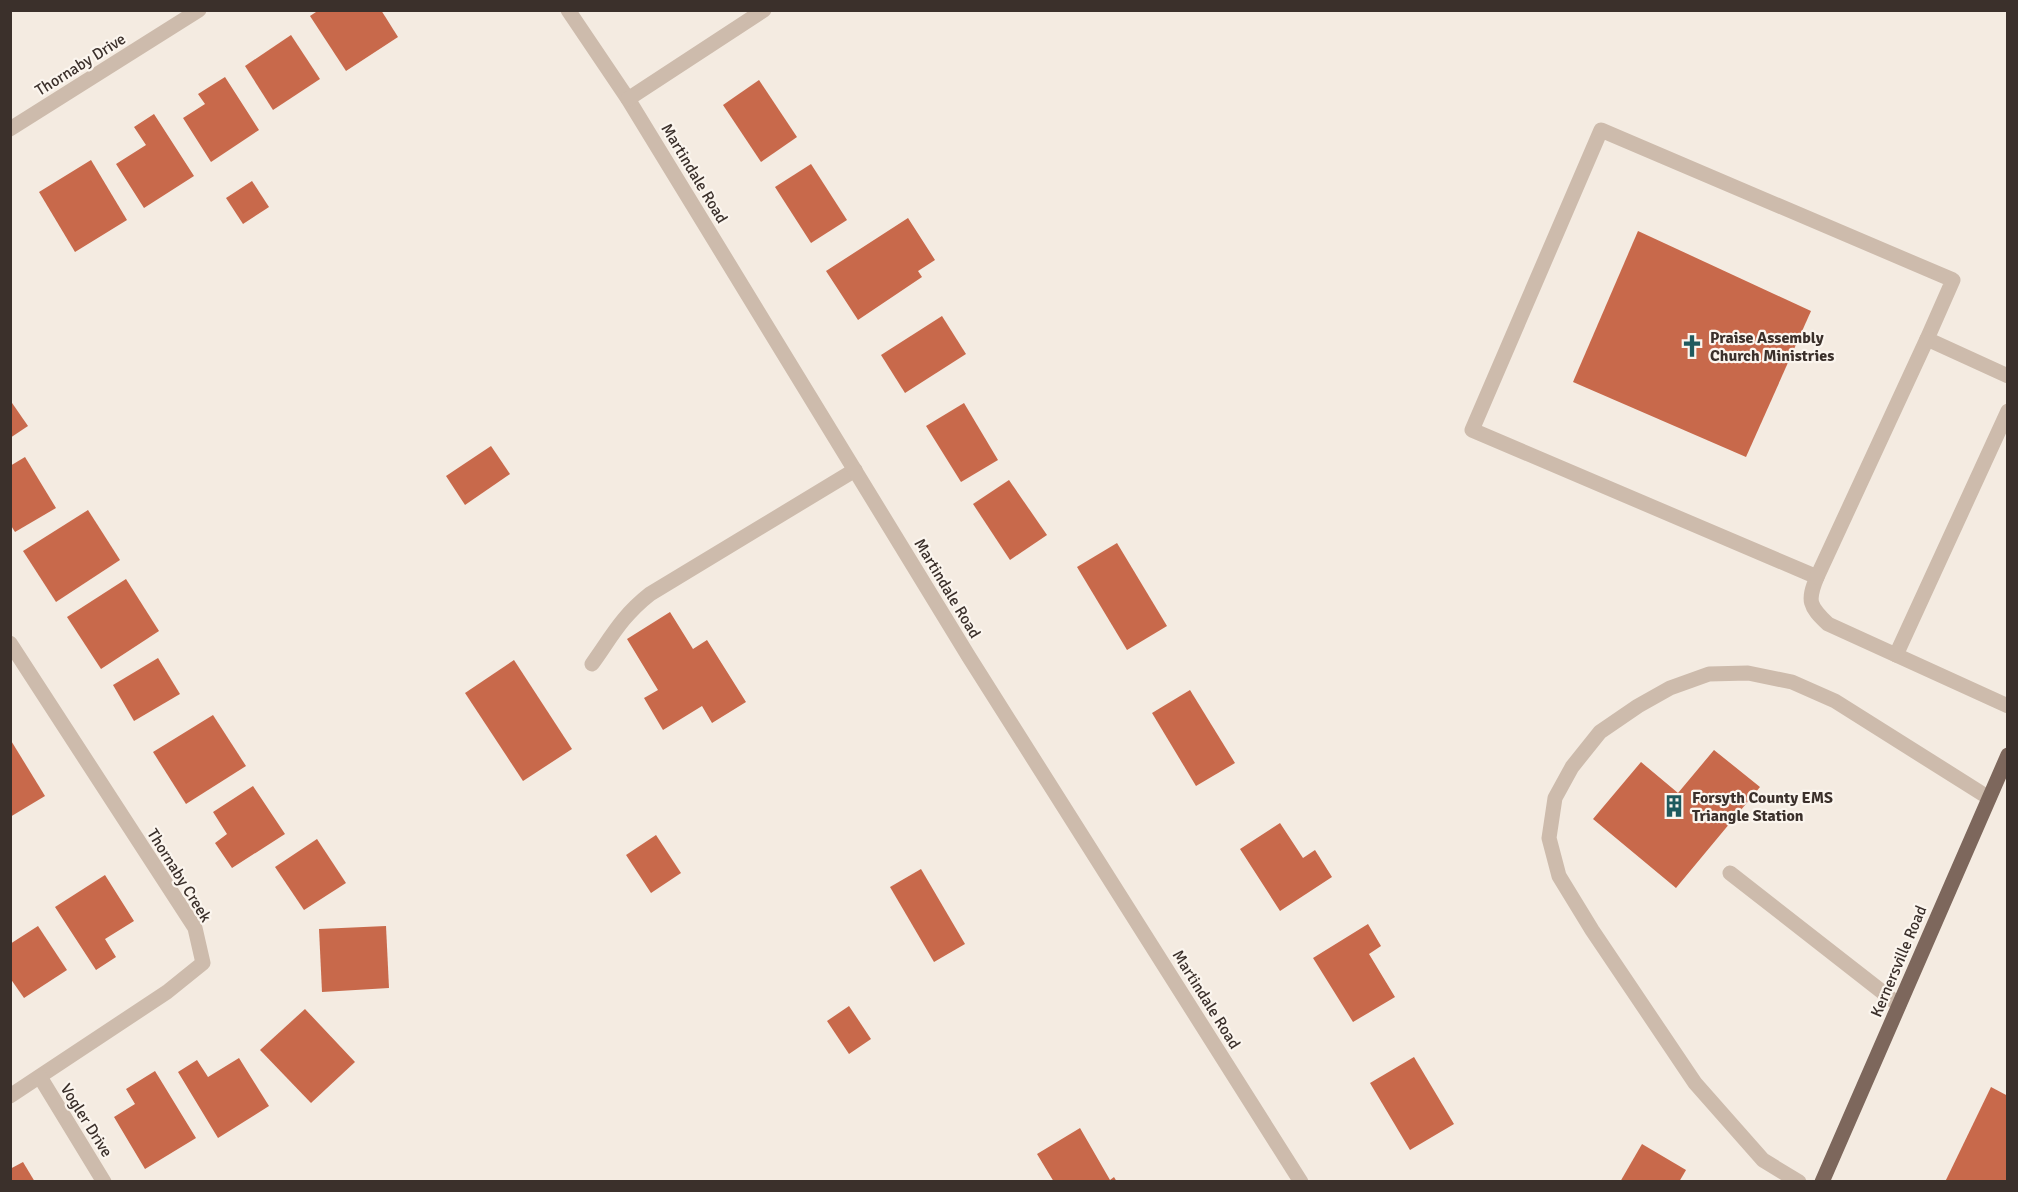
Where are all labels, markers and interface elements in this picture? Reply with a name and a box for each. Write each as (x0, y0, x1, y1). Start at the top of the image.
street label: Thornaby Drive (32, 29, 129, 101)
street label: Martindale Road (656, 120, 732, 227)
place label: Praise Assembly Church Ministries (1710, 328, 1834, 366)
church icon: Praise Assembly Church Ministries (1679, 333, 1705, 359)
street label: Martindale Road (909, 535, 985, 642)
place label: Forsyth County EMS Triangle Station (1692, 788, 1833, 826)
building icon: Forsyth County EMS Triangle Station (1661, 793, 1687, 819)
street label: Thornaby Creek (142, 825, 216, 926)
street label: Kernersville Road (1866, 903, 1931, 1020)
street label: Martindale Road (1168, 946, 1245, 1053)
street label: Vogler Drive (56, 1080, 117, 1161)

